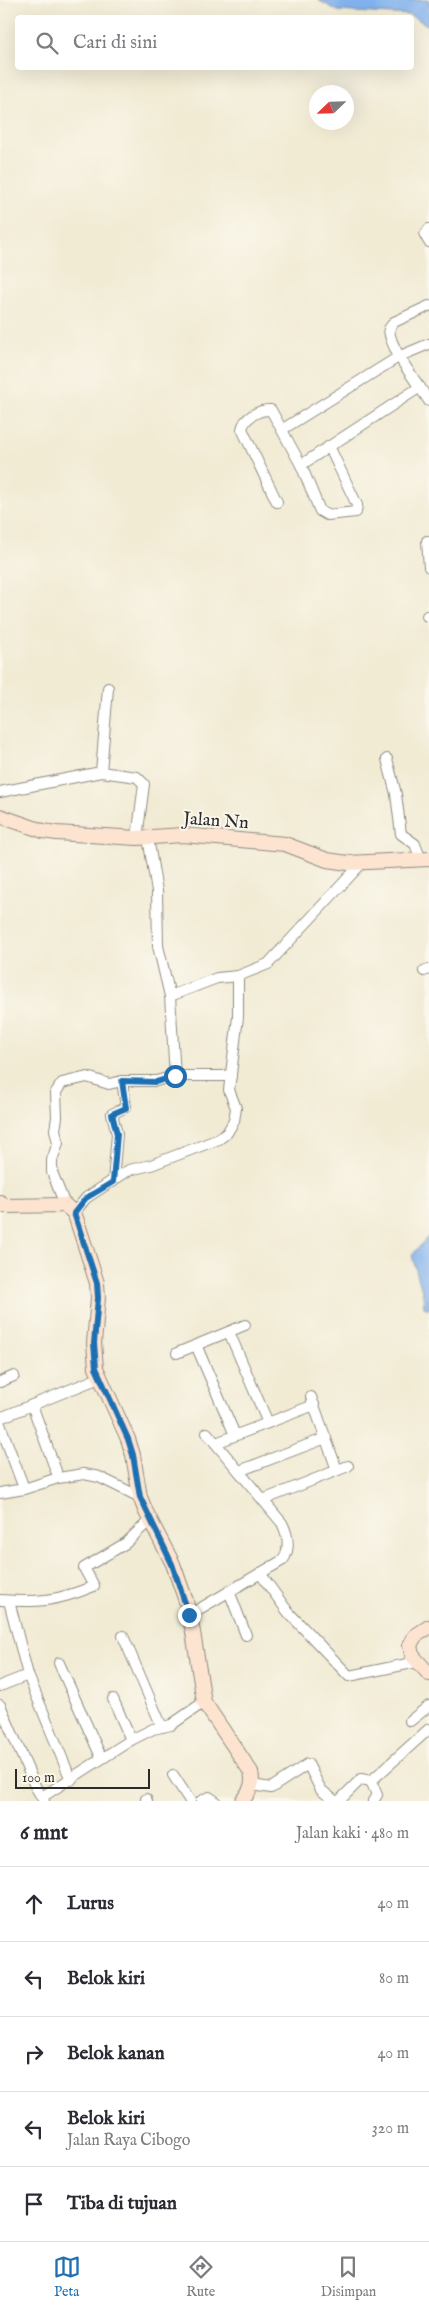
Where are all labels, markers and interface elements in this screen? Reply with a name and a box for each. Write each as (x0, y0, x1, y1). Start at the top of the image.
search box (15, 15, 414, 70)
icon: search (33, 29, 61, 57)
text: Cari di sini (73, 31, 157, 55)
north arrow (309, 85, 354, 130)
street label: Jalan Nn (180, 808, 250, 835)
route start (164, 1065, 187, 1088)
route end (178, 1604, 201, 1627)
scale bar (15, 1766, 150, 1789)
text: 100 m (22, 1769, 55, 1787)
text: 6 mnt (20, 1820, 68, 1847)
text: Jalan kaki · 480 m (296, 1824, 409, 1844)
icon: ahead (20, 1890, 48, 1918)
text: Lurus (67, 1892, 114, 1916)
text: 40 m (377, 1894, 409, 1914)
icon: left (20, 1965, 48, 1993)
text: Belok kiri (67, 1967, 145, 1991)
text: 80 m (379, 1969, 409, 1989)
icon: right (20, 2040, 48, 2068)
text: Belok kanan (67, 2042, 165, 2066)
text: 40 m (377, 2044, 409, 2064)
text: Belok kiri (67, 2107, 145, 2131)
icon: left (20, 2115, 48, 2143)
text: 320 m (372, 2119, 409, 2139)
text: Jalan Raya Cibogo (67, 2131, 190, 2151)
icon: arrive (20, 2190, 48, 2218)
text: Tiba di tujuan (67, 2192, 177, 2216)
tab: Peta (53, 2253, 81, 2301)
tab: Rute (186, 2253, 215, 2301)
tab: Disimpan (321, 2253, 376, 2301)

